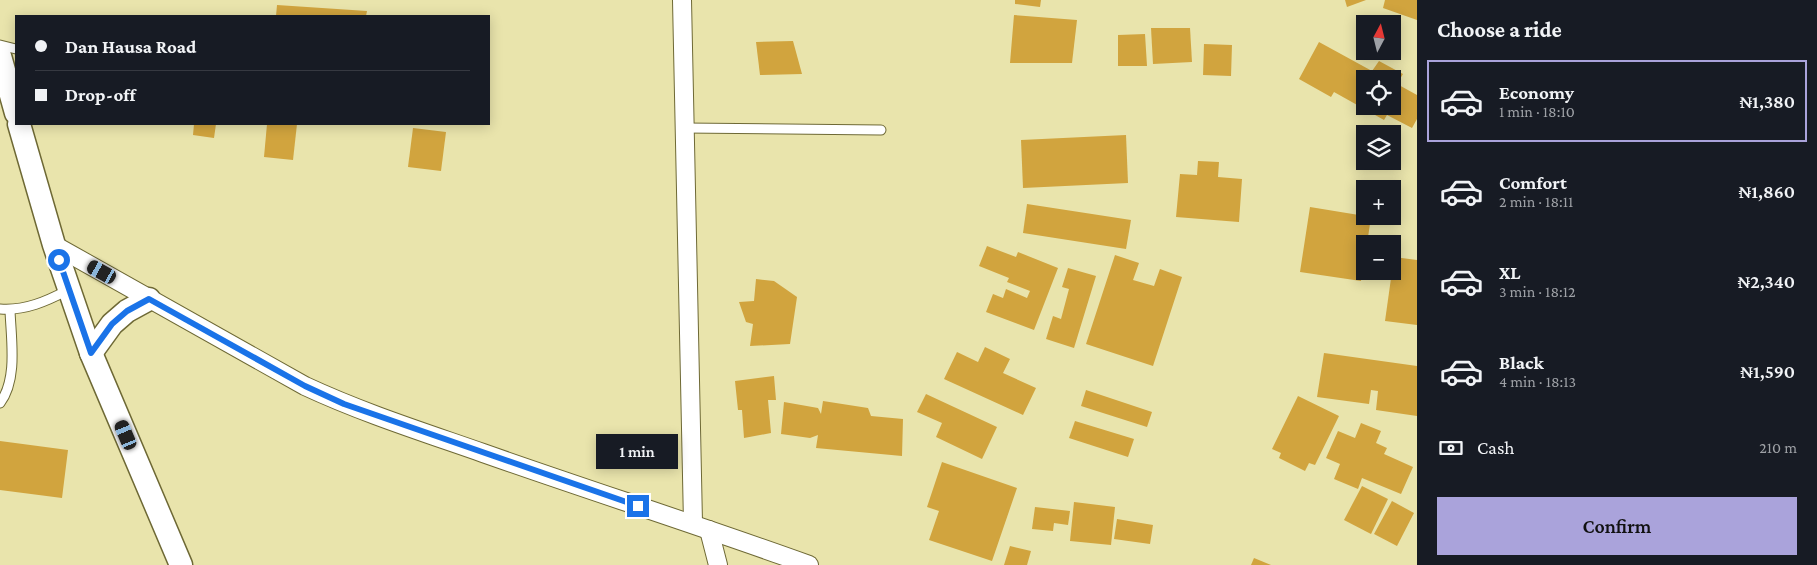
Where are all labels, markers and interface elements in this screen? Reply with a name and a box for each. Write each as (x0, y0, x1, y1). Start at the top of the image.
north arrow (1356, 15, 1401, 60)
map controls (1356, 15, 1401, 280)
text: Choose a ride (1437, 17, 1562, 42)
text: Dan Hausa Road (65, 36, 196, 57)
button: locate (1356, 70, 1401, 115)
icon: car (1439, 79, 1484, 124)
text: Economy (1499, 82, 1574, 103)
text: Drop-off (65, 84, 136, 105)
text: ₦1,380 (1739, 91, 1795, 112)
text: 1 min · 18:10 (1499, 103, 1575, 120)
button: layers (1356, 125, 1401, 170)
icon: car (1439, 169, 1484, 214)
text: Comfort (1499, 172, 1567, 193)
button: + (1356, 180, 1401, 225)
text: ₦1,860 (1739, 181, 1795, 202)
text: 2 min · 18:11 (1499, 193, 1573, 210)
button: − (1356, 235, 1401, 280)
route start (48, 249, 70, 271)
car (85, 258, 118, 286)
icon: car (1439, 259, 1484, 304)
text: XL (1499, 262, 1521, 283)
text: ₦2,340 (1737, 271, 1795, 292)
text: 3 min · 18:12 (1499, 283, 1576, 300)
icon: car (1439, 349, 1484, 394)
text: Black (1499, 352, 1544, 373)
text: ₦1,590 (1740, 361, 1795, 382)
text: 4 min · 18:13 (1499, 373, 1576, 390)
car (113, 418, 138, 452)
callout: 1 min (597, 434, 679, 468)
icon: cash (1437, 434, 1465, 462)
text: Cash (1477, 437, 1515, 458)
text: 210 m (1759, 439, 1797, 456)
text: 1 min (619, 443, 655, 460)
route end (627, 495, 649, 517)
button: Confirm (1437, 497, 1797, 555)

